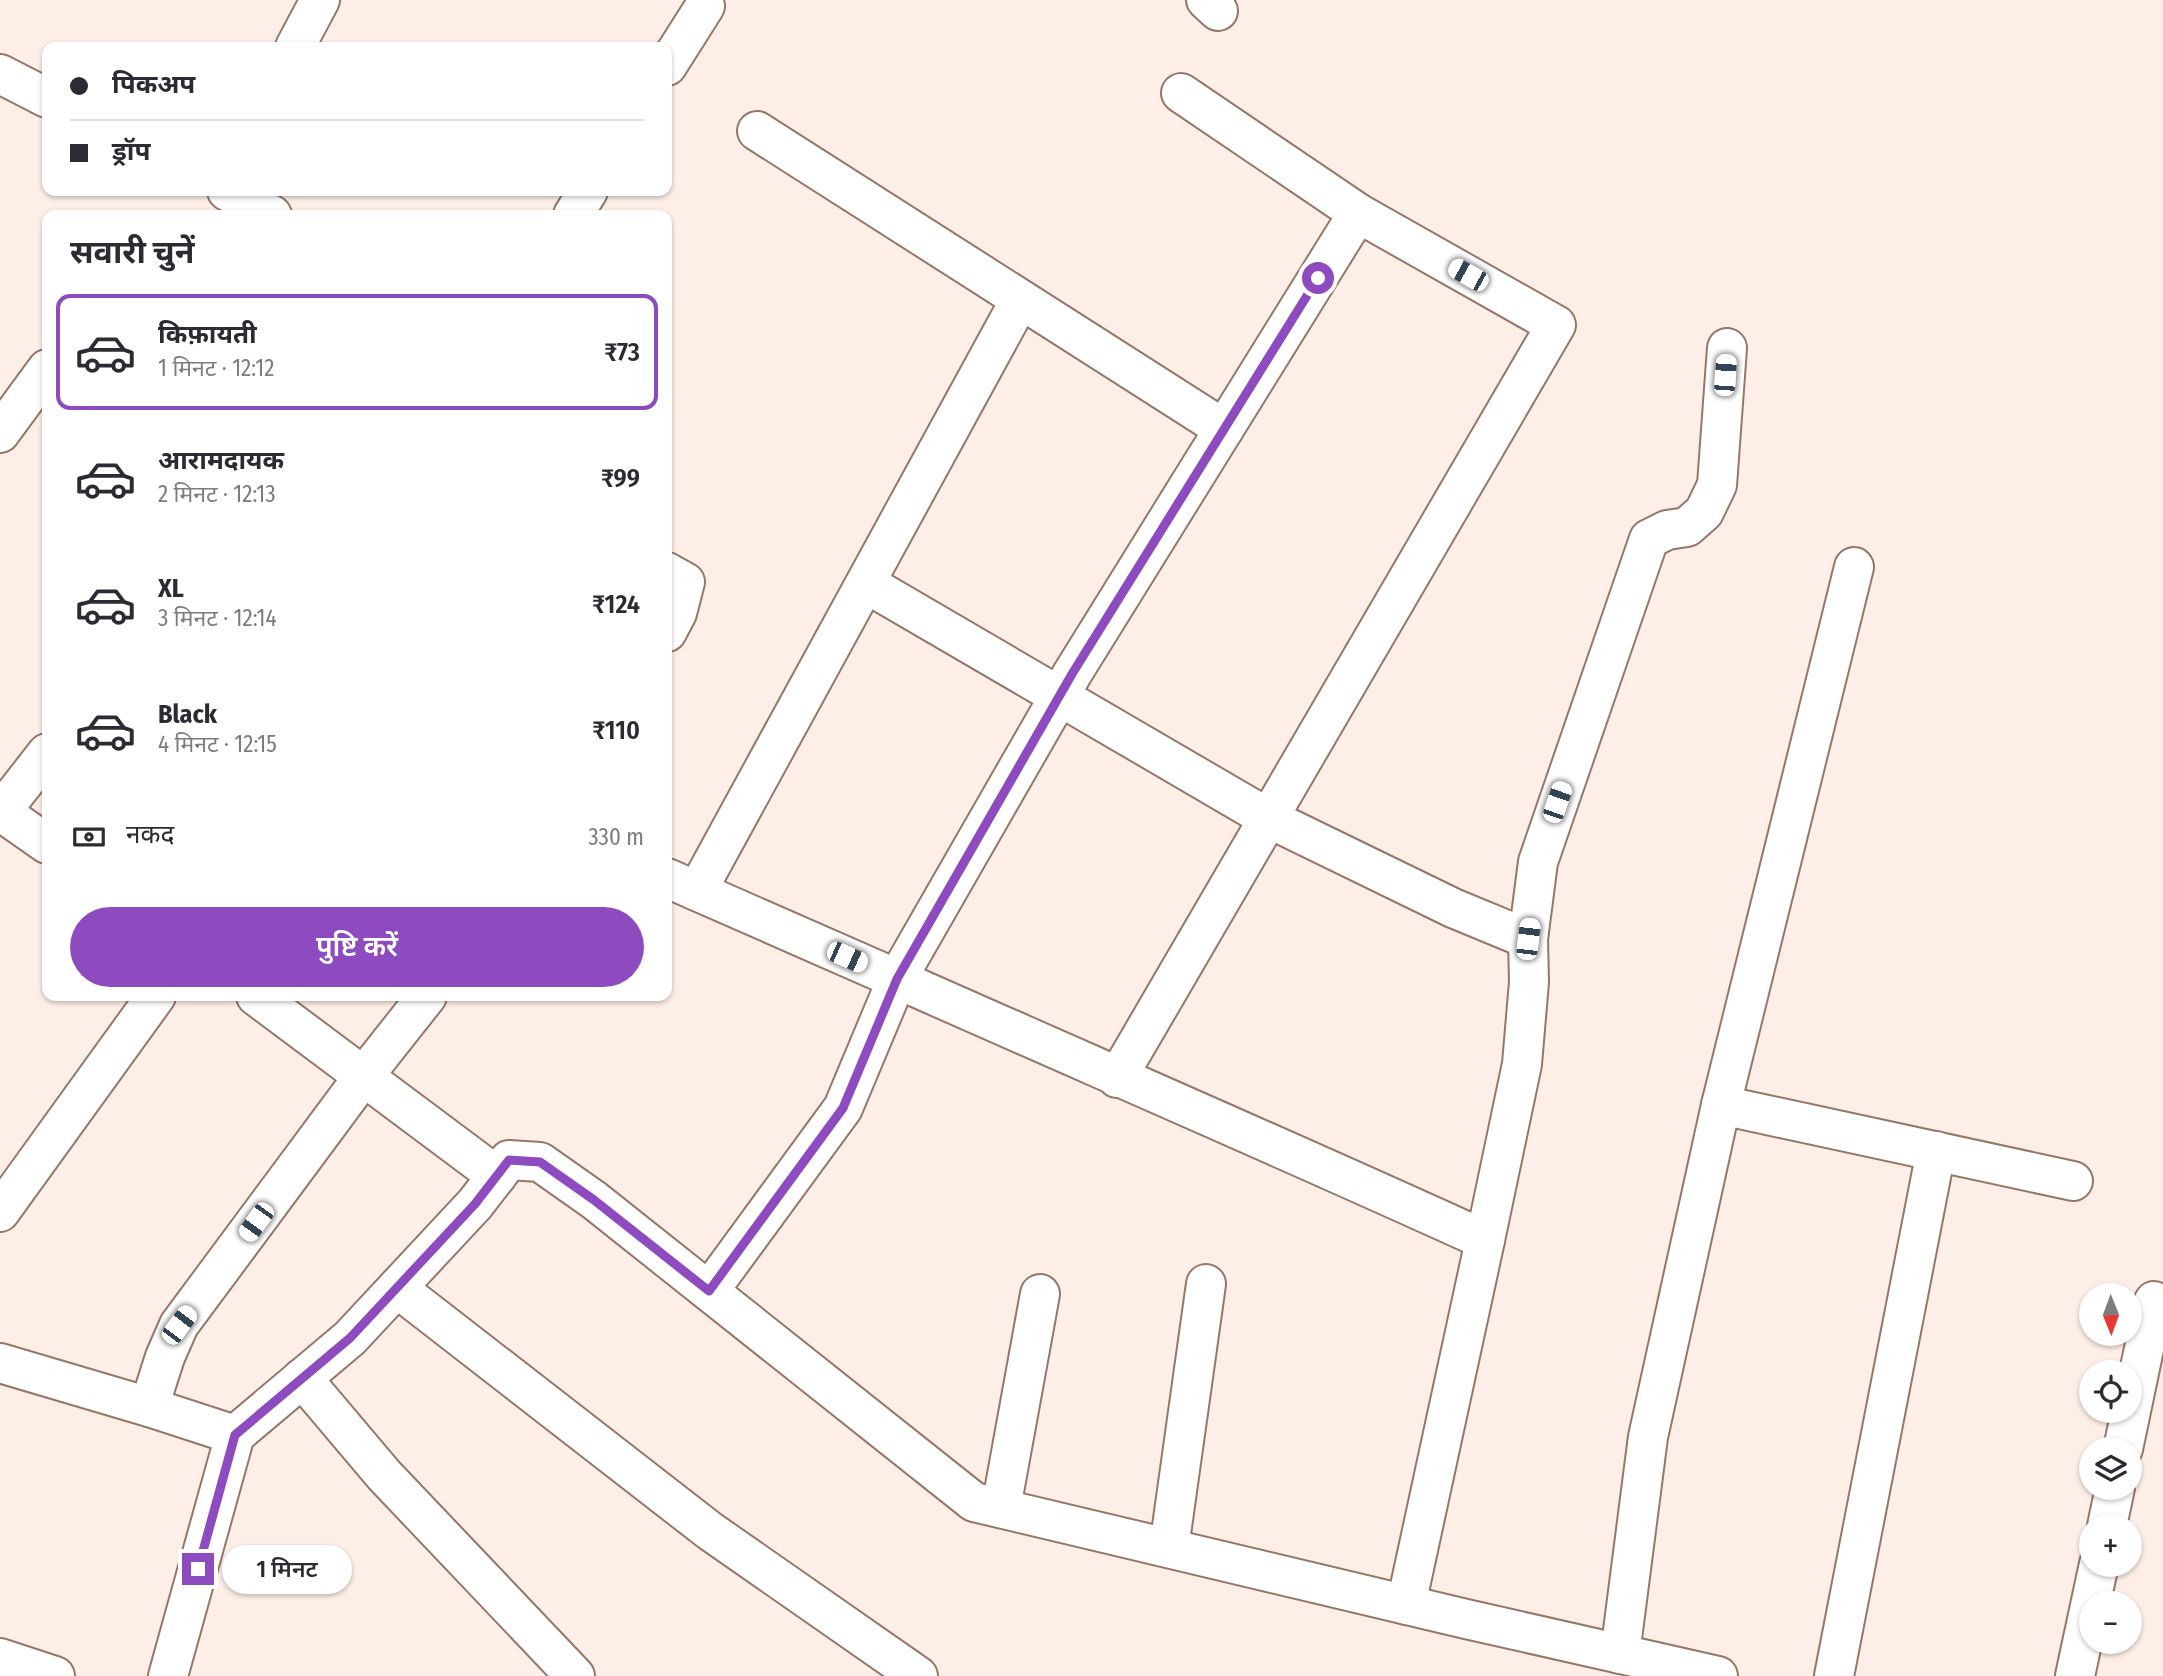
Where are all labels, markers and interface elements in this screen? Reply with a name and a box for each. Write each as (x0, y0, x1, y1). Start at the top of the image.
text: पिकअप (112, 69, 195, 100)
text: ड्रॉप (112, 136, 150, 167)
text: सवारी चुनें (70, 233, 194, 271)
car (1445, 256, 1492, 294)
route start (1302, 262, 1334, 294)
text: किफ़ायती (158, 319, 257, 350)
icon: car (74, 321, 137, 384)
text: ₹73 (604, 337, 640, 368)
car (1714, 353, 1737, 397)
text: 1 मिनट · 12:12 (158, 354, 274, 382)
text: आरामदायक (158, 445, 284, 476)
icon: car (74, 447, 137, 510)
text: ₹99 (601, 463, 640, 494)
text: 2 मिनट · 12:13 (158, 480, 276, 508)
icon: car (74, 573, 137, 636)
text: XL (158, 573, 184, 604)
text: ₹124 (592, 589, 640, 620)
text: 3 मिनट · 12:14 (158, 604, 277, 632)
icon: car (74, 699, 137, 762)
text: Black (158, 699, 217, 730)
text: ₹110 (592, 715, 640, 746)
text: 4 मिनट · 12:15 (158, 730, 277, 758)
car (1541, 779, 1574, 825)
icon: cash (70, 818, 108, 856)
text: नकद (126, 819, 174, 850)
text: 330 m (588, 823, 644, 851)
button: पुष्टि करें (70, 907, 644, 987)
car (1516, 917, 1541, 961)
car (824, 939, 871, 975)
car (236, 1199, 277, 1245)
north arrow (2079, 1283, 2142, 1346)
map controls (2079, 1283, 2142, 1654)
car (158, 1302, 201, 1348)
button: locate (2079, 1360, 2142, 1423)
button: layers (2079, 1437, 2142, 1500)
button: + (2079, 1514, 2142, 1577)
callout: 1 मिनट (222, 1544, 352, 1594)
route end (182, 1553, 214, 1585)
text: 1 मिनट (256, 1555, 318, 1583)
button: − (2079, 1591, 2142, 1654)

